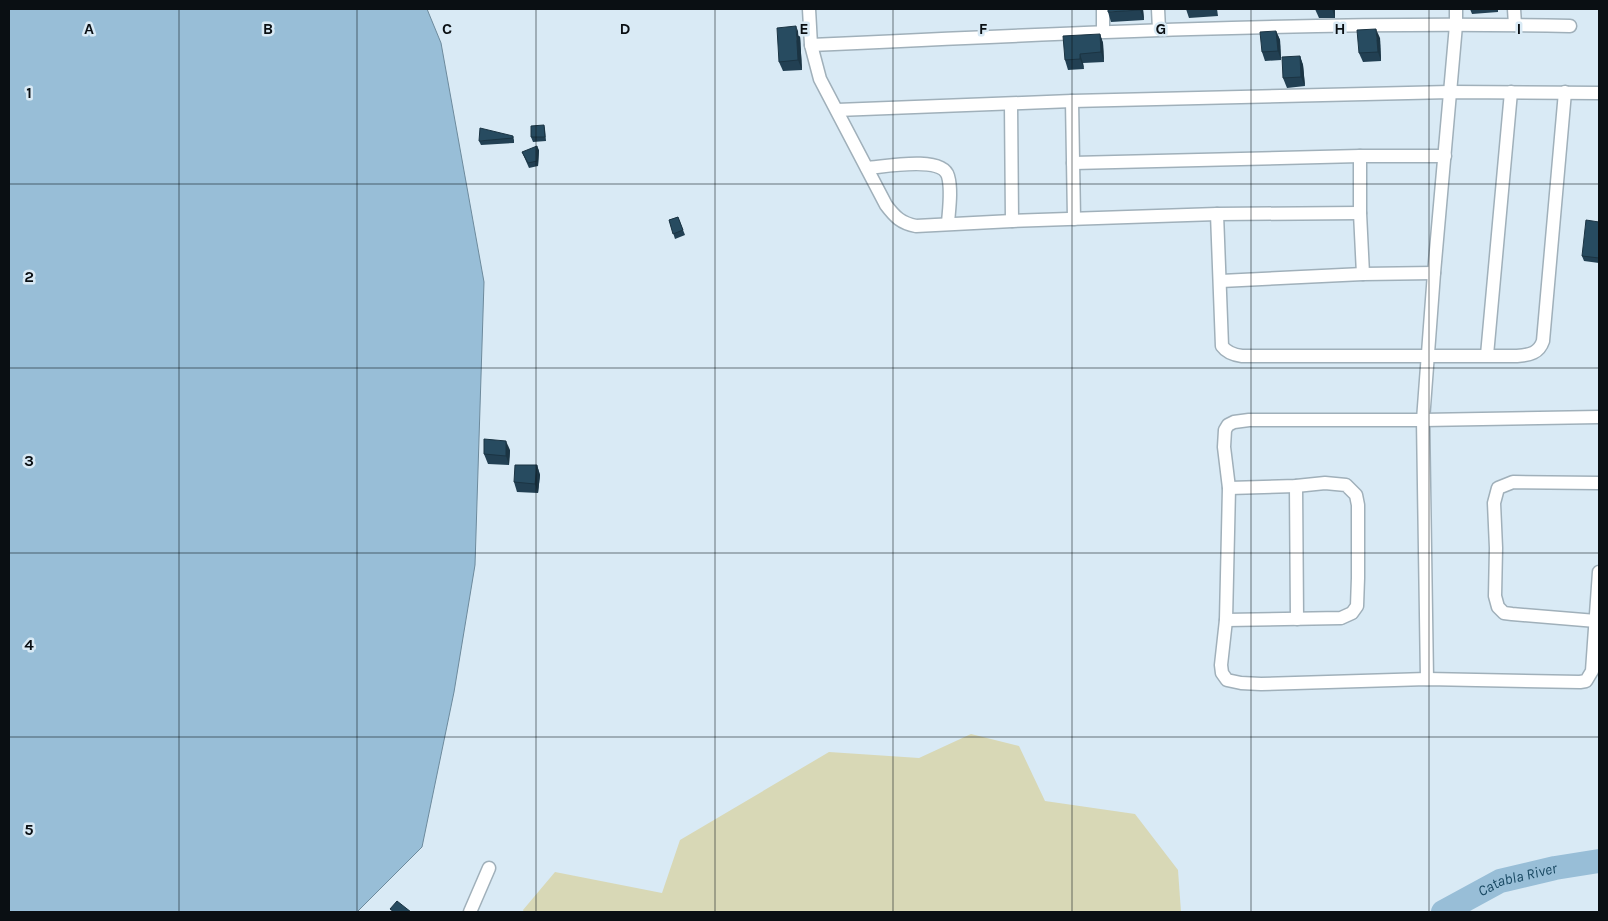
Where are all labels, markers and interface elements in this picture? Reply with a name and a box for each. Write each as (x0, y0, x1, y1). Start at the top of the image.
text: A (84, 19, 94, 38)
text: B (263, 19, 273, 38)
text: C (442, 19, 452, 38)
text: D (620, 19, 631, 38)
text: E (799, 19, 809, 38)
text: F (979, 19, 988, 38)
text: G (1156, 19, 1166, 38)
text: H (1334, 19, 1346, 38)
text: I (1517, 19, 1521, 38)
text: 1 (26, 83, 32, 102)
text: 2 (24, 267, 34, 286)
text: 3 (24, 451, 34, 470)
text: 4 (24, 635, 34, 654)
text: 5 (24, 820, 34, 839)
water label: Catabla River (1475, 859, 1560, 900)

